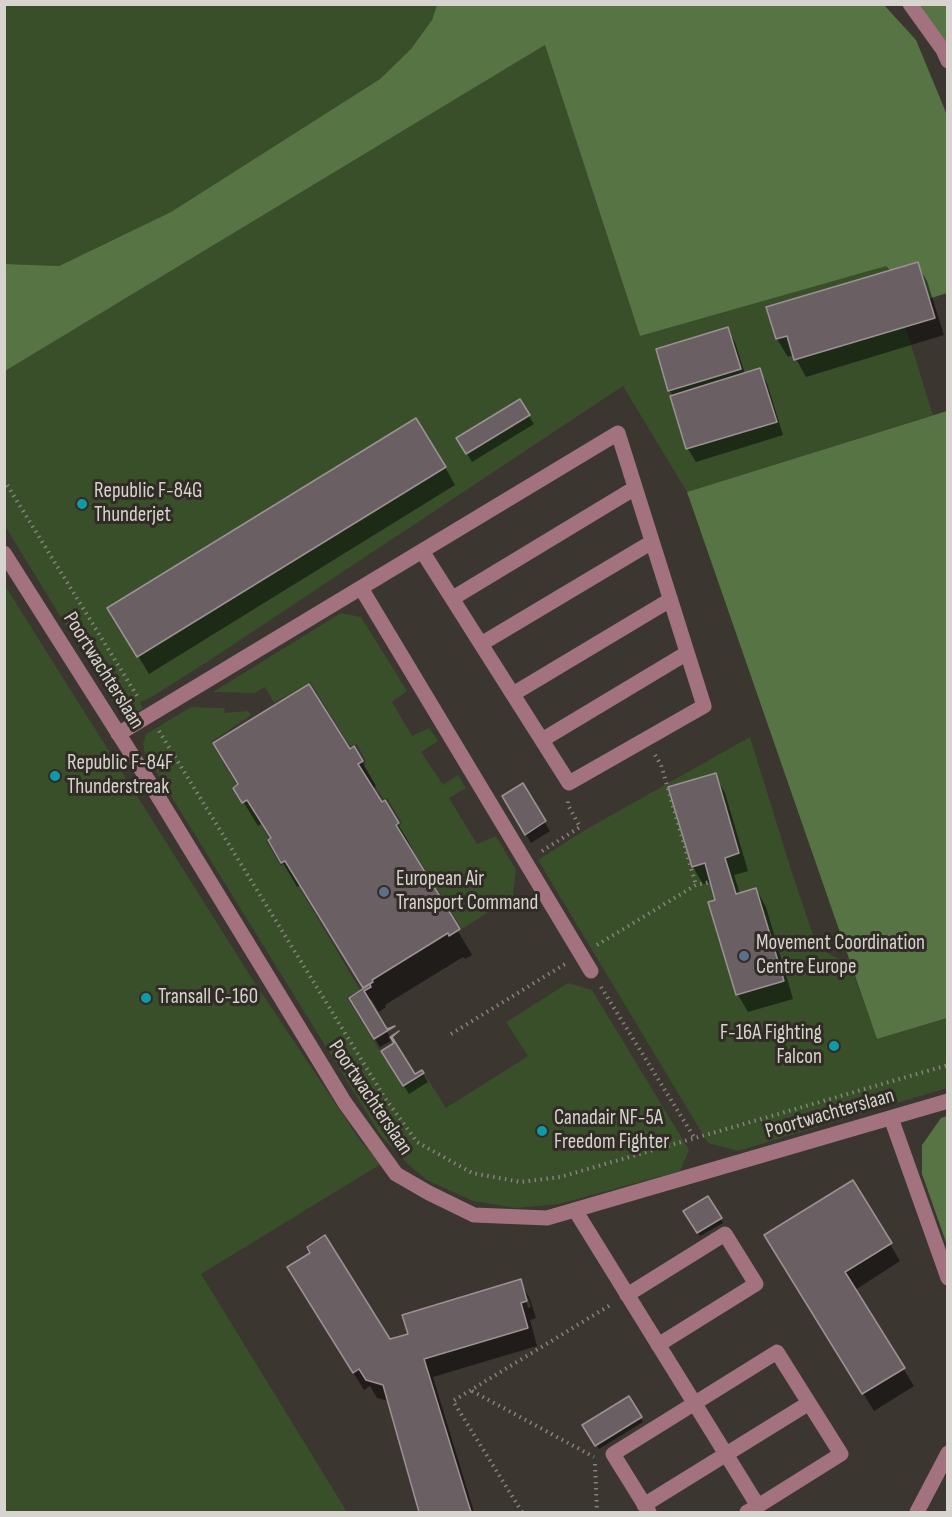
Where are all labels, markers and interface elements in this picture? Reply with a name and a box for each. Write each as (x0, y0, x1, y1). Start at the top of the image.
place label: Republic F-84G Thunderjet (94, 479, 203, 529)
marker: Republic F-84G Thunderjet (75, 497, 89, 511)
street label: Poortwachterslaan (57, 608, 149, 734)
place label: Republic F-84F Thunderstreak (67, 751, 173, 801)
marker: Republic F-84F Thunderstreak (48, 769, 62, 783)
place label: European Air Transport Command (396, 867, 538, 917)
marker: European Air Transport Command (377, 885, 391, 899)
place label: Movement Coordination Centre Europe (756, 931, 925, 981)
marker: Movement Coordination Centre Europe (737, 949, 751, 963)
place label: Transall C-160 (158, 985, 258, 1011)
marker: Transall C-160 (139, 991, 153, 1005)
place label: F-16A Fighting Falcon (720, 1021, 822, 1071)
street label: Poortwachterslaan (322, 1036, 418, 1160)
marker: F-16A Fighting Falcon (827, 1039, 841, 1053)
street label: Poortwachterslaan (763, 1084, 897, 1144)
place label: Canadair NF-5A Freedom Fighter (554, 1106, 669, 1156)
marker: Canadair NF-5A Freedom Fighter (535, 1124, 549, 1138)

